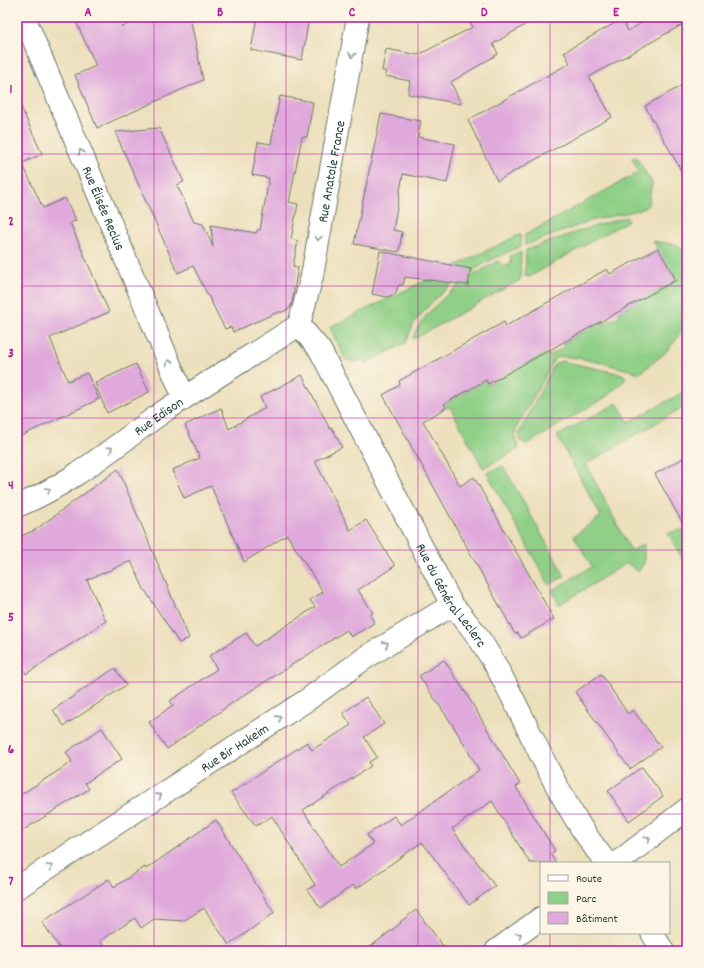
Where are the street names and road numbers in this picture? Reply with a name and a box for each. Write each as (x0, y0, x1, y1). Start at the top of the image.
street label: Rue Anatole France (314, 119, 351, 224)
street label: Rue Élisée Reclus (76, 163, 129, 254)
street label: Rue Edison (131, 393, 188, 442)
street label: Rue du Général Leclerc (410, 540, 490, 652)
street label: Rue Bir Hakeim (197, 719, 273, 778)

